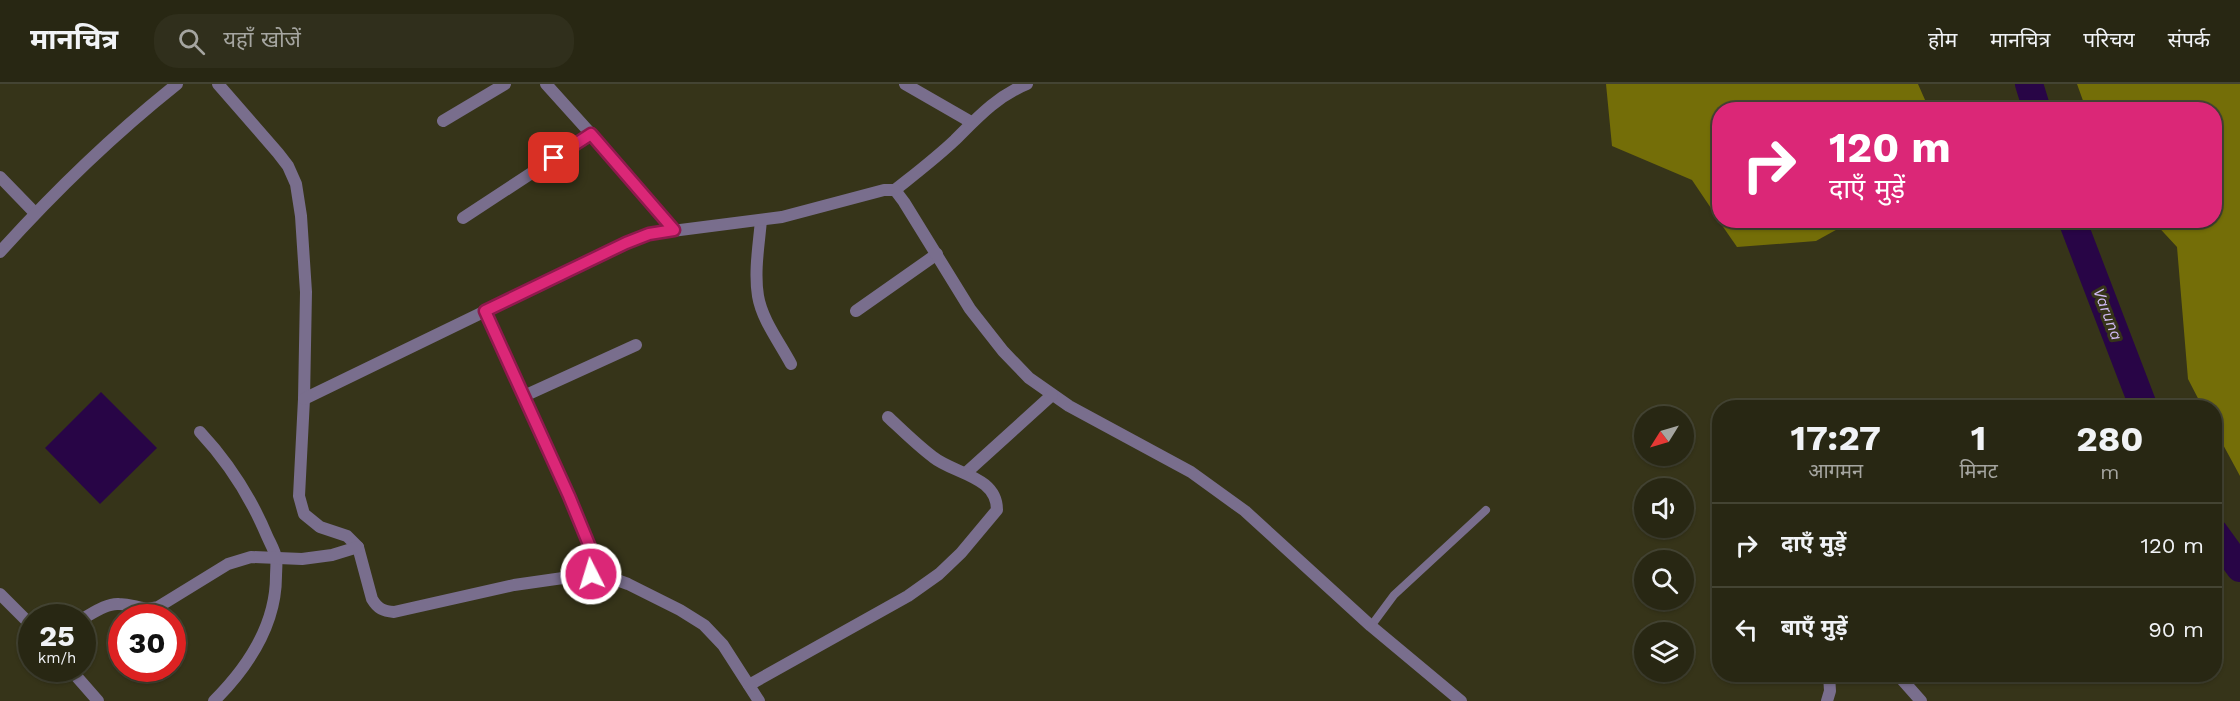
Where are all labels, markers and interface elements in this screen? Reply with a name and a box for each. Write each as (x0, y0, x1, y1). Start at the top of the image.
search box (154, 14, 574, 68)
text: मानचित्र (30, 23, 118, 56)
icon: search (175, 25, 208, 58)
text: यहाँ खोजें (223, 27, 301, 52)
text: होम (1928, 27, 1957, 52)
text: मानचित्र (1990, 27, 2050, 52)
text: परिचय (2083, 27, 2135, 52)
text: संपर्क (2168, 27, 2210, 52)
text: 120 m (1829, 123, 1951, 172)
icon: right (1730, 126, 1808, 204)
pin (528, 132, 579, 183)
icon: arrive (537, 141, 570, 174)
text: दाएँ मुड़ें (1829, 173, 1905, 205)
water label: Varuna (2089, 285, 2127, 343)
north arrow (1634, 406, 1694, 466)
map controls (1634, 406, 1694, 682)
text: 17:27 (1791, 417, 1881, 459)
text: 1 (1971, 417, 1986, 459)
text: 280 (2076, 418, 2143, 460)
text: आगमन (1808, 459, 1863, 483)
text: मिनट (1959, 459, 1998, 483)
text: m (2100, 460, 2119, 484)
button: sound (1634, 478, 1694, 538)
icon: right (1730, 529, 1763, 562)
text: दाएँ मुड़ें (1781, 531, 1846, 556)
text: 120 m (2140, 533, 2204, 558)
position arrow (559, 542, 623, 606)
button: search (1634, 550, 1694, 610)
speed limit sign: 30 (108, 604, 186, 682)
icon: left (1730, 613, 1763, 646)
text: बाएँ मुड़ें (1781, 615, 1848, 640)
text: 90 m (2148, 617, 2204, 642)
text: 25 (39, 618, 75, 653)
button: layers (1634, 622, 1694, 682)
text: km/h (38, 649, 76, 667)

